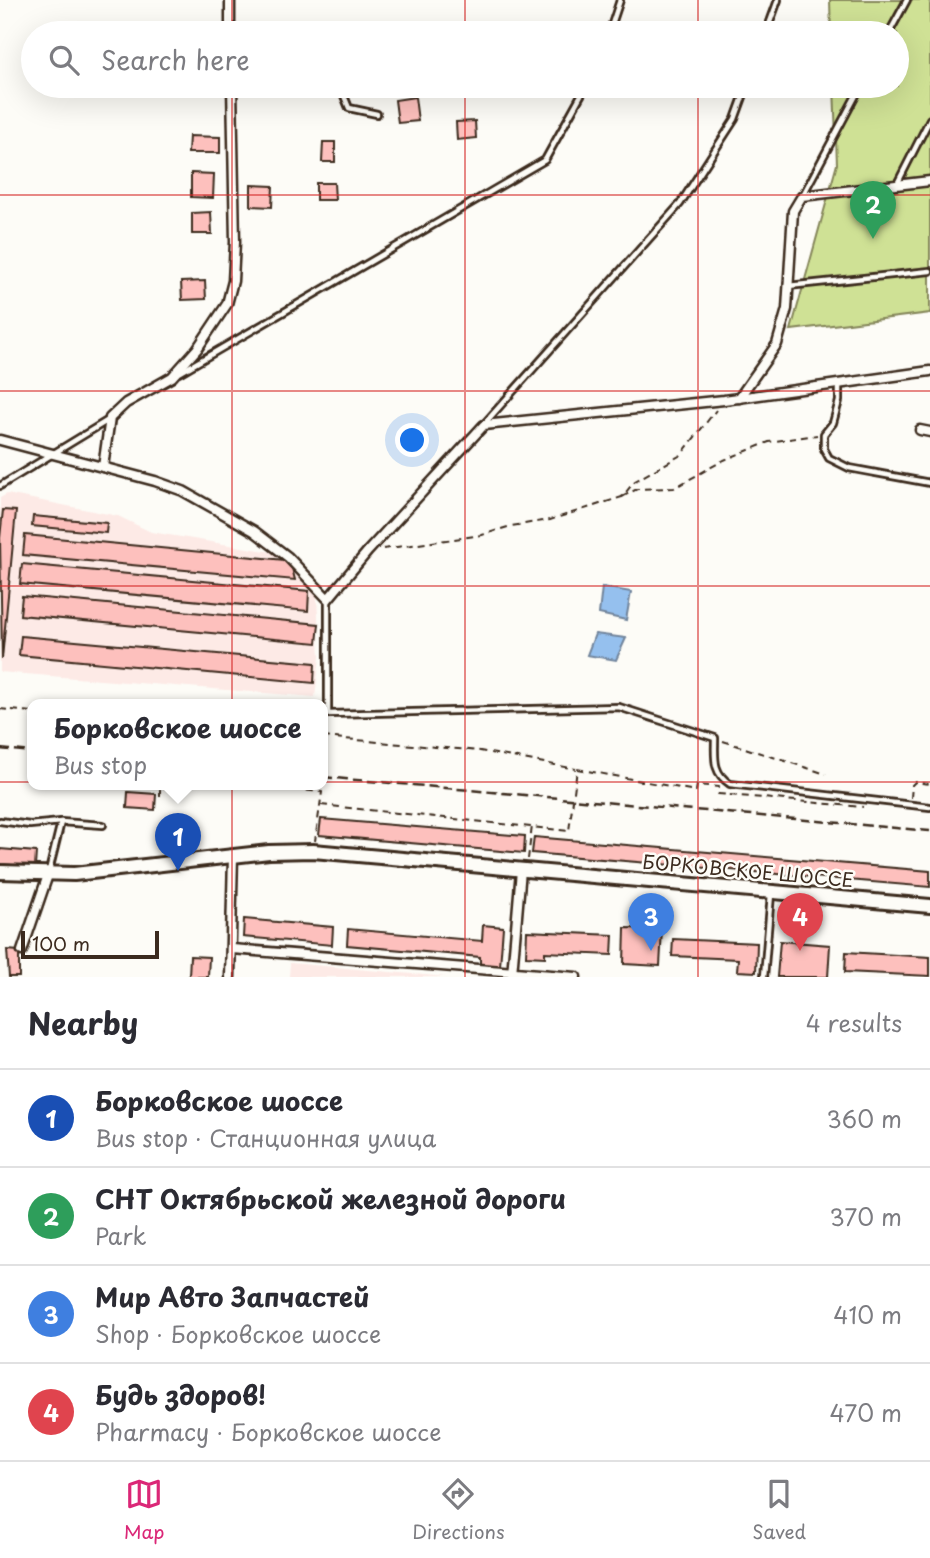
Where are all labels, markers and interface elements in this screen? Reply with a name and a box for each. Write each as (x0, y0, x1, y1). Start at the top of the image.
search box (21, 21, 909, 98)
text: Search here (101, 40, 250, 79)
icon: search (45, 41, 83, 79)
pin: 2 (850, 181, 896, 239)
your location (395, 423, 429, 457)
popup (27, 699, 328, 790)
text: Борковское шоссе (53, 708, 302, 747)
text: Bus stop (53, 747, 147, 782)
pin: 1 (155, 813, 201, 871)
street label: БОРКОВСКОЕ ШОССЕ (641, 847, 855, 893)
pin: 3 (628, 893, 674, 951)
pin: 4 (777, 893, 823, 951)
scale bar (21, 928, 159, 960)
text: 100 m (32, 929, 90, 957)
text: Nearby (28, 1000, 138, 1045)
text: 4 results (806, 1005, 902, 1040)
text: Борковское шоссе (95, 1081, 343, 1120)
text: 1 (46, 1101, 57, 1136)
text: 360 m (827, 1101, 902, 1136)
text: Bus stop · Станционная улица (95, 1120, 436, 1155)
text: СНТ Октябрьской железной дороги (95, 1179, 566, 1218)
text: 2 (43, 1199, 59, 1234)
text: 370 m (829, 1199, 902, 1234)
text: Park (95, 1218, 146, 1253)
text: Мир Авто Запчастей (95, 1277, 370, 1316)
text: 3 (43, 1297, 59, 1332)
text: 410 m (833, 1297, 902, 1332)
text: Shop · Борковское шоссе (95, 1316, 381, 1351)
text: Будь здоров! (95, 1375, 266, 1414)
text: 4 (43, 1395, 59, 1430)
text: 470 m (829, 1395, 902, 1430)
text: Pharmacy · Борковское шоссе (95, 1414, 441, 1449)
tab: Map (124, 1475, 164, 1545)
tab: Directions (412, 1475, 505, 1545)
tab: Saved (752, 1475, 806, 1545)

